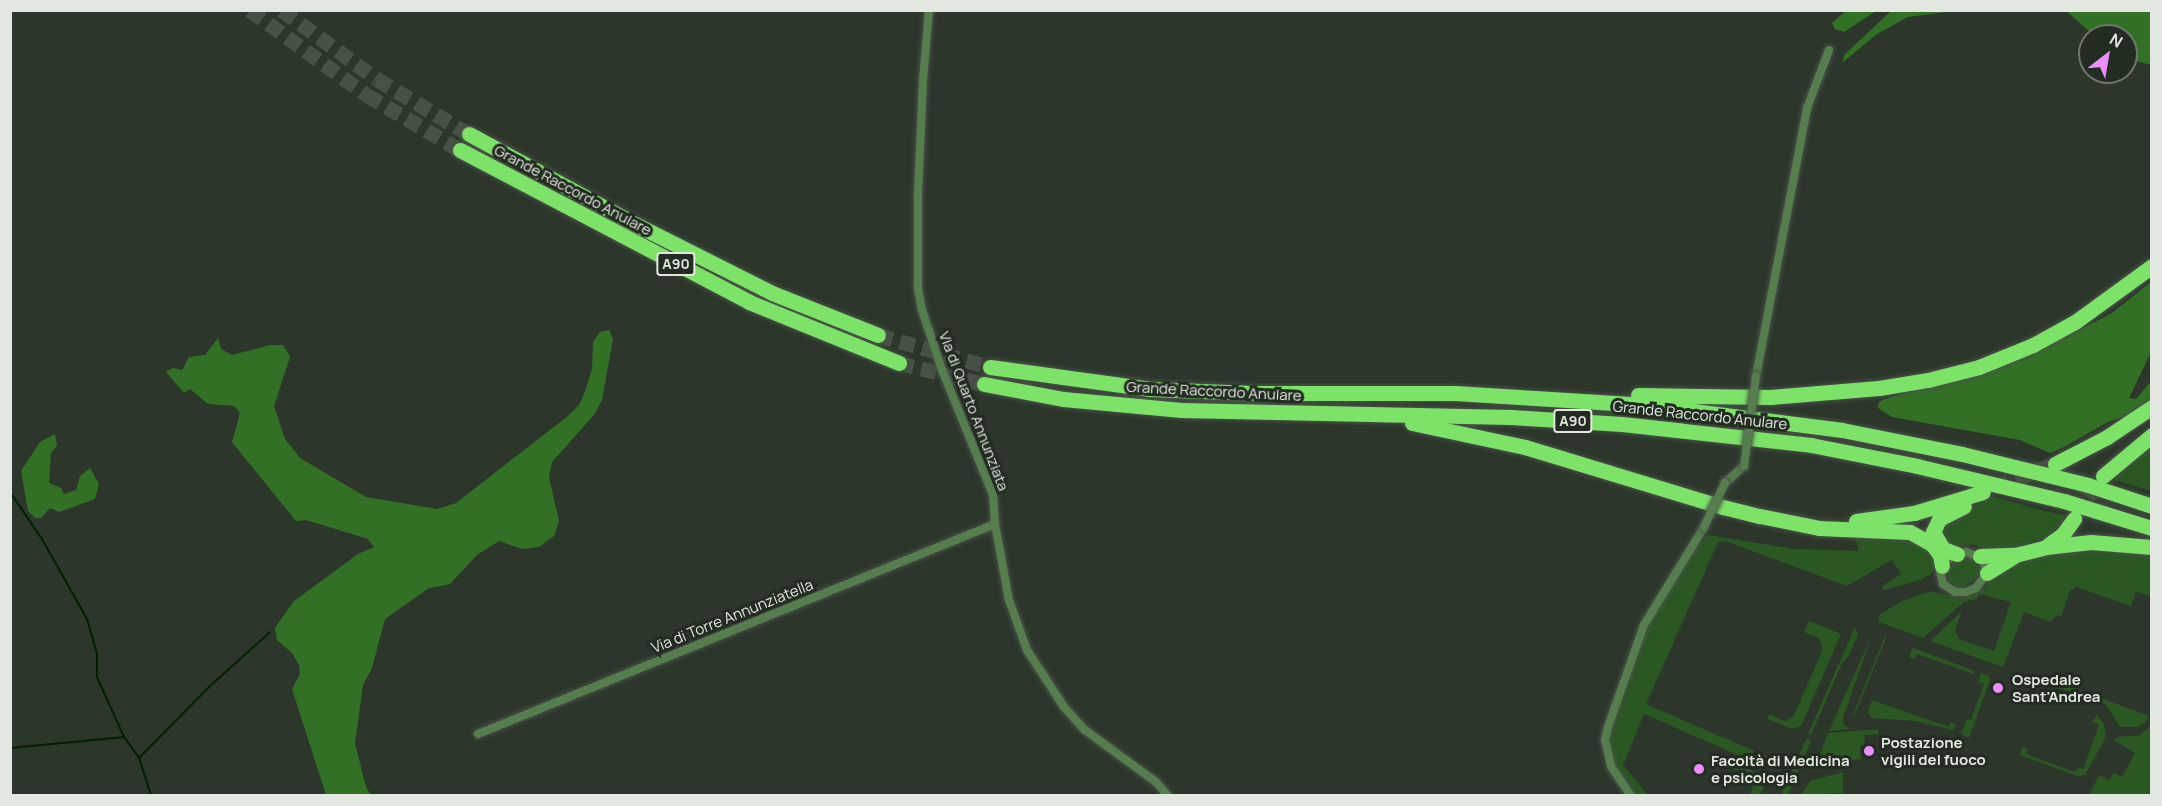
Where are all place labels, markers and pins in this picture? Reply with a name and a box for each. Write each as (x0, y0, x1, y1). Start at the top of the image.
place label: Ospedale Sant'Andrea (2012, 670, 2100, 705)
marker: Ospedale Sant'Andrea (1989, 679, 2007, 697)
place label: Postazione vigili del fuoco (1881, 733, 1986, 768)
marker: Postazione vigili del fuoco (1862, 744, 1876, 758)
place label: Facoltà di Medicina e psicologia (1711, 751, 1850, 786)
marker: Facoltà di Medicina e psicologia (1692, 762, 1706, 776)

